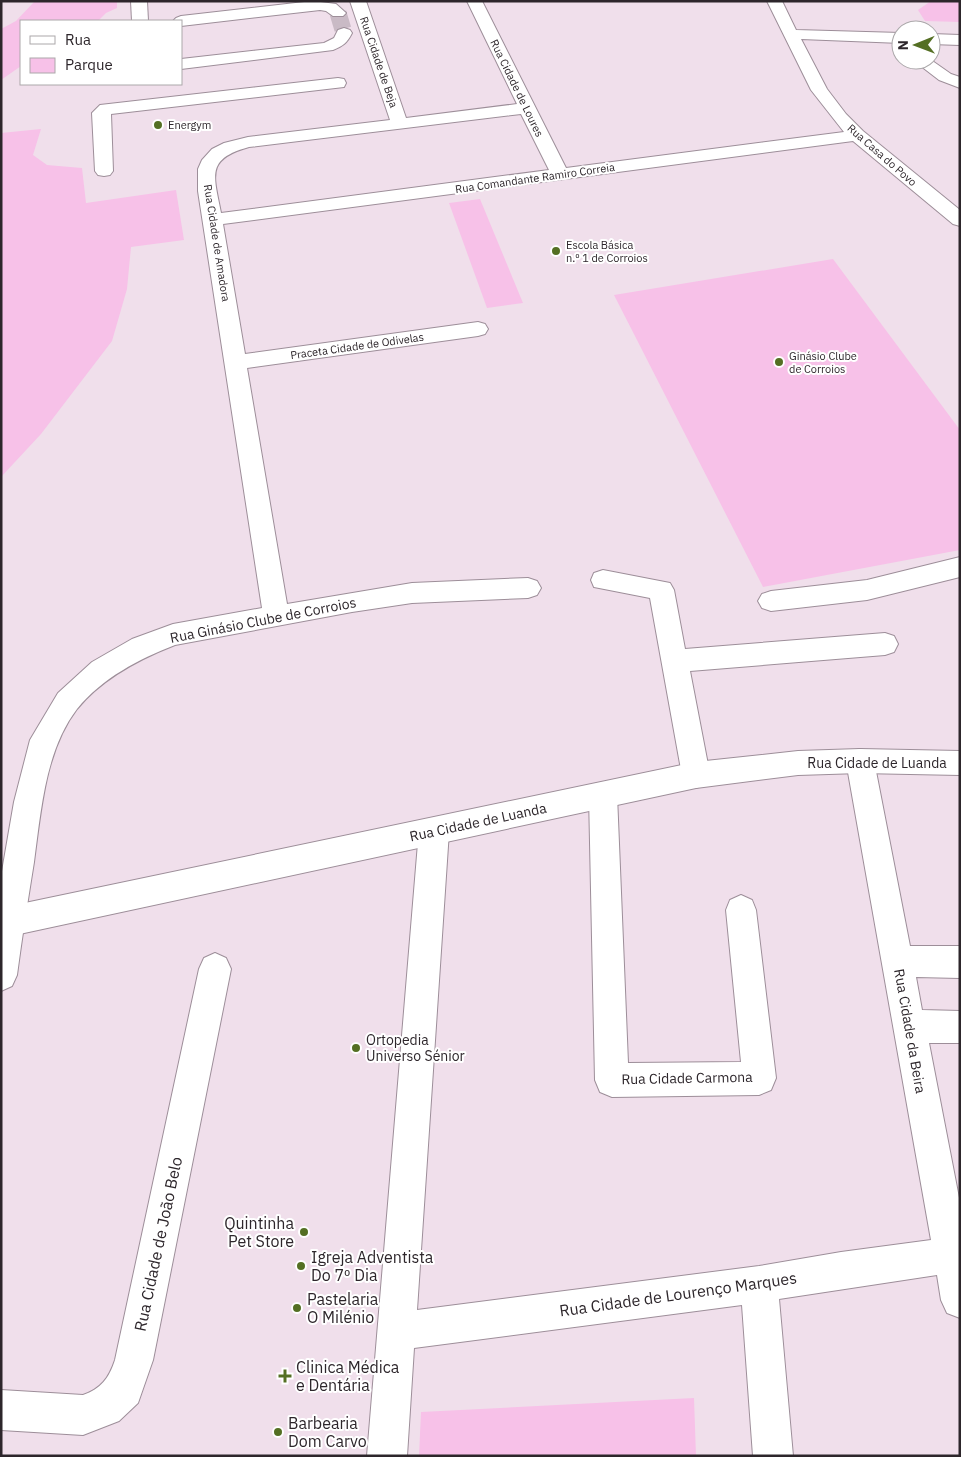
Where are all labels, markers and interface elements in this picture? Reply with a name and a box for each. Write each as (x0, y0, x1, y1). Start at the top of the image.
street label: Rua Cidade de Beja (357, 15, 401, 110)
legend (20, 20, 182, 85)
north arrow (891, 20, 941, 70)
text: Rua (65, 30, 91, 49)
street label: Rua Cidade de Loures (487, 37, 547, 139)
text: N (894, 40, 912, 50)
text: Parque (65, 55, 113, 74)
place label: Energym (168, 118, 211, 132)
marker: Energym (152, 119, 164, 131)
street label: Rua Casa do Povo (844, 121, 920, 189)
street label: Rua Comandante Ramiro Correia (454, 160, 616, 196)
street label: Rua Cidade de Amadora (201, 183, 233, 303)
place label: Escola Básica n.º 1 de Corroios (566, 238, 648, 265)
marker: Escola Básica n.º 1 de Corroios (550, 245, 562, 257)
street label: Praceta Cidade de Odivelas (289, 330, 425, 362)
place label: Ginásio Clube de Corroios (789, 349, 857, 376)
marker: Ginásio Clube de Corroios (773, 356, 785, 368)
street label: Rua Ginásio Clube de Corroios (168, 593, 358, 647)
street label: Rua Cidade de Luanda (807, 754, 947, 772)
street label: Rua Cidade de Luanda (408, 799, 549, 845)
street label: Rua Cidade da Beira (890, 967, 930, 1095)
place label: Ortopedia Universo Sénior (366, 1031, 465, 1065)
marker: Ortopedia Universo Sénior (350, 1042, 362, 1054)
street label: Rua Cidade Carmona (621, 1068, 753, 1088)
street label: Rua Cidade de João Belo (130, 1155, 186, 1333)
place label: Quintinha Pet Store (224, 1213, 294, 1251)
marker: Quintinha Pet Store (298, 1226, 310, 1238)
place label: Igreja Adventista Do 7º Dia (311, 1247, 434, 1285)
marker: Igreja Adventista Do 7º Dia (295, 1260, 307, 1272)
street label: Rua Cidade de Lourenço Marques (558, 1267, 798, 1321)
place label: Pastelaria O Milénio (307, 1289, 379, 1327)
marker: Pastelaria O Milénio (291, 1302, 303, 1314)
place label: Clinica Médica e Dentária (296, 1357, 400, 1395)
marker: Clinica Médica e Dentária (278, 1369, 292, 1383)
place label: Barbearia Dom Carvo (288, 1413, 367, 1451)
marker: Barbearia Dom Carvo (272, 1426, 284, 1438)

